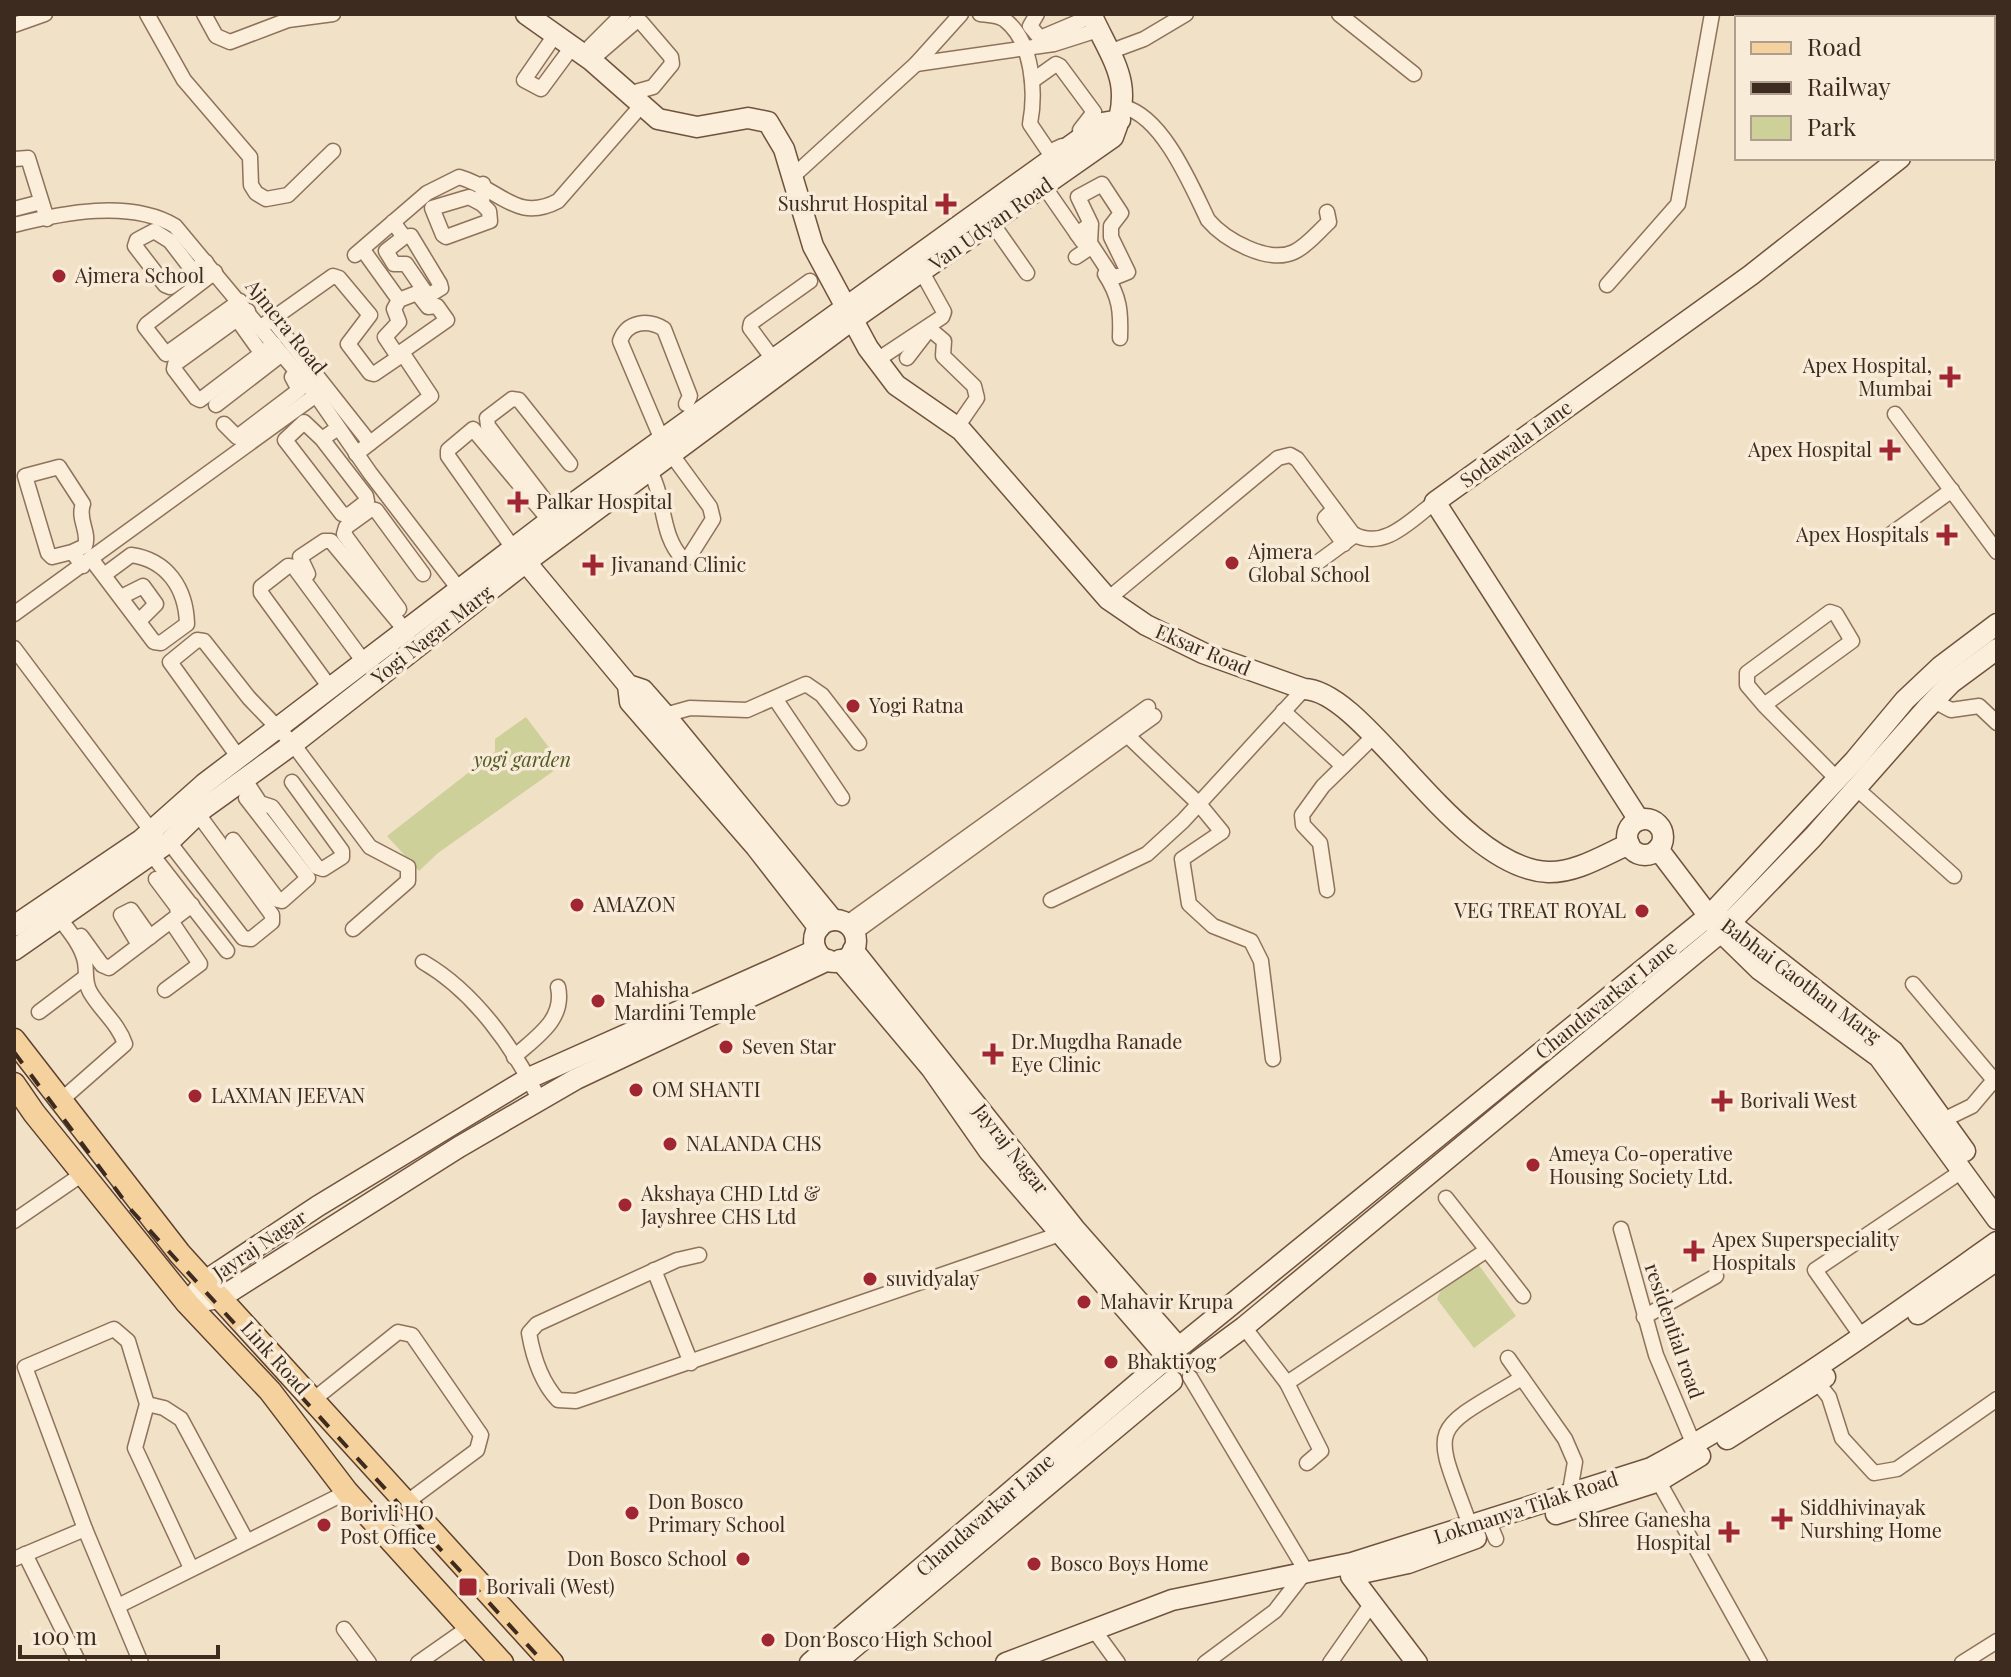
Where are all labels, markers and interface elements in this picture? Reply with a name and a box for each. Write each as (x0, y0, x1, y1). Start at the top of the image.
legend (1735, 16, 1995, 160)
text: Road (1807, 30, 1862, 62)
text: Railway (1807, 70, 1891, 102)
text: Park (1807, 110, 1857, 142)
street label: Van Udyan Road (922, 170, 1058, 276)
place label: Sushrut Hospital (778, 189, 928, 216)
marker: Sushrut Hospital (935, 193, 957, 215)
place label: Ajmera School (74, 261, 204, 288)
marker: Ajmera School (50, 267, 68, 285)
street label: Ajmera Road (240, 272, 334, 380)
place label: Apex Hospital, Mumbai (1802, 351, 1932, 401)
marker: Apex Hospital, Mumbai (1939, 366, 1961, 388)
street label: Sodawala Lane (1454, 393, 1577, 493)
place label: Apex Hospital (1747, 435, 1872, 462)
marker: Apex Hospital (1879, 439, 1901, 461)
place label: Palkar Hospital (536, 487, 673, 514)
marker: Palkar Hospital (507, 491, 529, 513)
place label: Apex Hospitals (1795, 520, 1929, 547)
marker: Apex Hospitals (1936, 524, 1958, 546)
place label: Ajmera Global School (1247, 537, 1370, 587)
place label: Jivanand Clinic (610, 550, 746, 577)
marker: Jivanand Clinic (582, 554, 604, 576)
marker: Ajmera Global School (1223, 554, 1241, 572)
street label: Yogi Nagar Marg (364, 578, 498, 690)
street label: Eksar Road (1152, 616, 1256, 681)
place label: Yogi Ratna (868, 691, 964, 718)
marker: Yogi Ratna (844, 697, 862, 715)
park label: yogi garden (471, 745, 571, 772)
place label: AMAZON (592, 890, 676, 917)
marker: AMAZON (568, 896, 586, 914)
place label: VEG TREAT ROYAL (1453, 896, 1626, 923)
marker: VEG TREAT ROYAL (1633, 902, 1651, 920)
street label: Babhai Gaothan Marg (1717, 911, 1888, 1049)
street label: Chandavarkar Lane (1529, 933, 1682, 1064)
place label: Mahisha Mardini Temple (614, 975, 756, 1025)
marker: Mahisha Mardini Temple (589, 992, 607, 1010)
place label: Dr.Mugdha Ranade Eye Clinic (1011, 1027, 1182, 1077)
place label: Seven Star (742, 1032, 836, 1059)
marker: Seven Star (717, 1038, 735, 1056)
marker: Dr.Mugdha Ranade Eye Clinic (982, 1043, 1004, 1065)
place label: OM SHANTI (652, 1075, 761, 1102)
place label: LAXMAN JEEVAN (211, 1081, 365, 1108)
marker: OM SHANTI (627, 1081, 645, 1099)
place label: Borivali West (1740, 1086, 1857, 1113)
marker: LAXMAN JEEVAN (186, 1087, 204, 1105)
marker: Borivali West (1711, 1090, 1733, 1112)
street label: Jayraj Nagar (968, 1096, 1056, 1199)
place label: NALANDA CHS (686, 1129, 822, 1156)
marker: NALANDA CHS (661, 1135, 679, 1153)
place label: Ameya Co-operative Housing Society Ltd. (1548, 1139, 1733, 1189)
marker: Ameya Co-operative Housing Society Ltd. (1524, 1156, 1542, 1174)
place label: Akshaya CHD Ltd & Jayshree CHS Ltd (640, 1179, 821, 1229)
marker: Akshaya CHD Ltd & Jayshree CHS Ltd (616, 1196, 634, 1214)
street label: Jayraj Nagar (206, 1202, 312, 1286)
place label: Apex Superspeciality Hospitals (1711, 1225, 1899, 1275)
marker: Apex Superspeciality Hospitals (1683, 1240, 1705, 1262)
street label: residential road (1640, 1259, 1711, 1402)
place label: suvidyalay (886, 1264, 979, 1291)
marker: suvidyalay (861, 1270, 879, 1288)
place label: Mahavir Krupa (1100, 1287, 1233, 1314)
marker: Mahavir Krupa (1075, 1293, 1093, 1311)
street label: Link Road (236, 1314, 317, 1400)
place label: Bhaktiyog (1127, 1347, 1217, 1374)
marker: Bhaktiyog (1102, 1353, 1120, 1371)
street label: Chandavarkar Lane (909, 1446, 1059, 1581)
street label: Lokmanya Tilak Road (1430, 1464, 1622, 1549)
place label: Don Bosco Primary School (648, 1487, 786, 1537)
place label: Siddhivinayak Nurshing Home (1800, 1493, 1942, 1543)
place label: Borivli HO Post Office (340, 1499, 436, 1549)
marker: Don Bosco Primary School (623, 1504, 641, 1522)
place label: Shree Ganesha Hospital (1578, 1505, 1711, 1555)
marker: Siddhivinayak Nurshing Home (1771, 1508, 1793, 1530)
marker: Borivli HO Post Office (315, 1516, 333, 1534)
marker: Shree Ganesha Hospital (1718, 1521, 1740, 1543)
place label: Don Bosco School (567, 1544, 727, 1571)
place label: Bosco Boys Home (1050, 1549, 1209, 1576)
marker: Don Bosco School (734, 1550, 752, 1568)
marker: Bosco Boys Home (1025, 1555, 1043, 1573)
place label: Borivali (West) (486, 1572, 615, 1599)
marker: Borivali (West) (457, 1576, 479, 1598)
scale bar (20, 1609, 218, 1659)
text: 100 m (32, 1619, 97, 1651)
place label: Don Bosco High School (784, 1625, 993, 1652)
marker: Don Bosco High School (759, 1631, 777, 1649)

